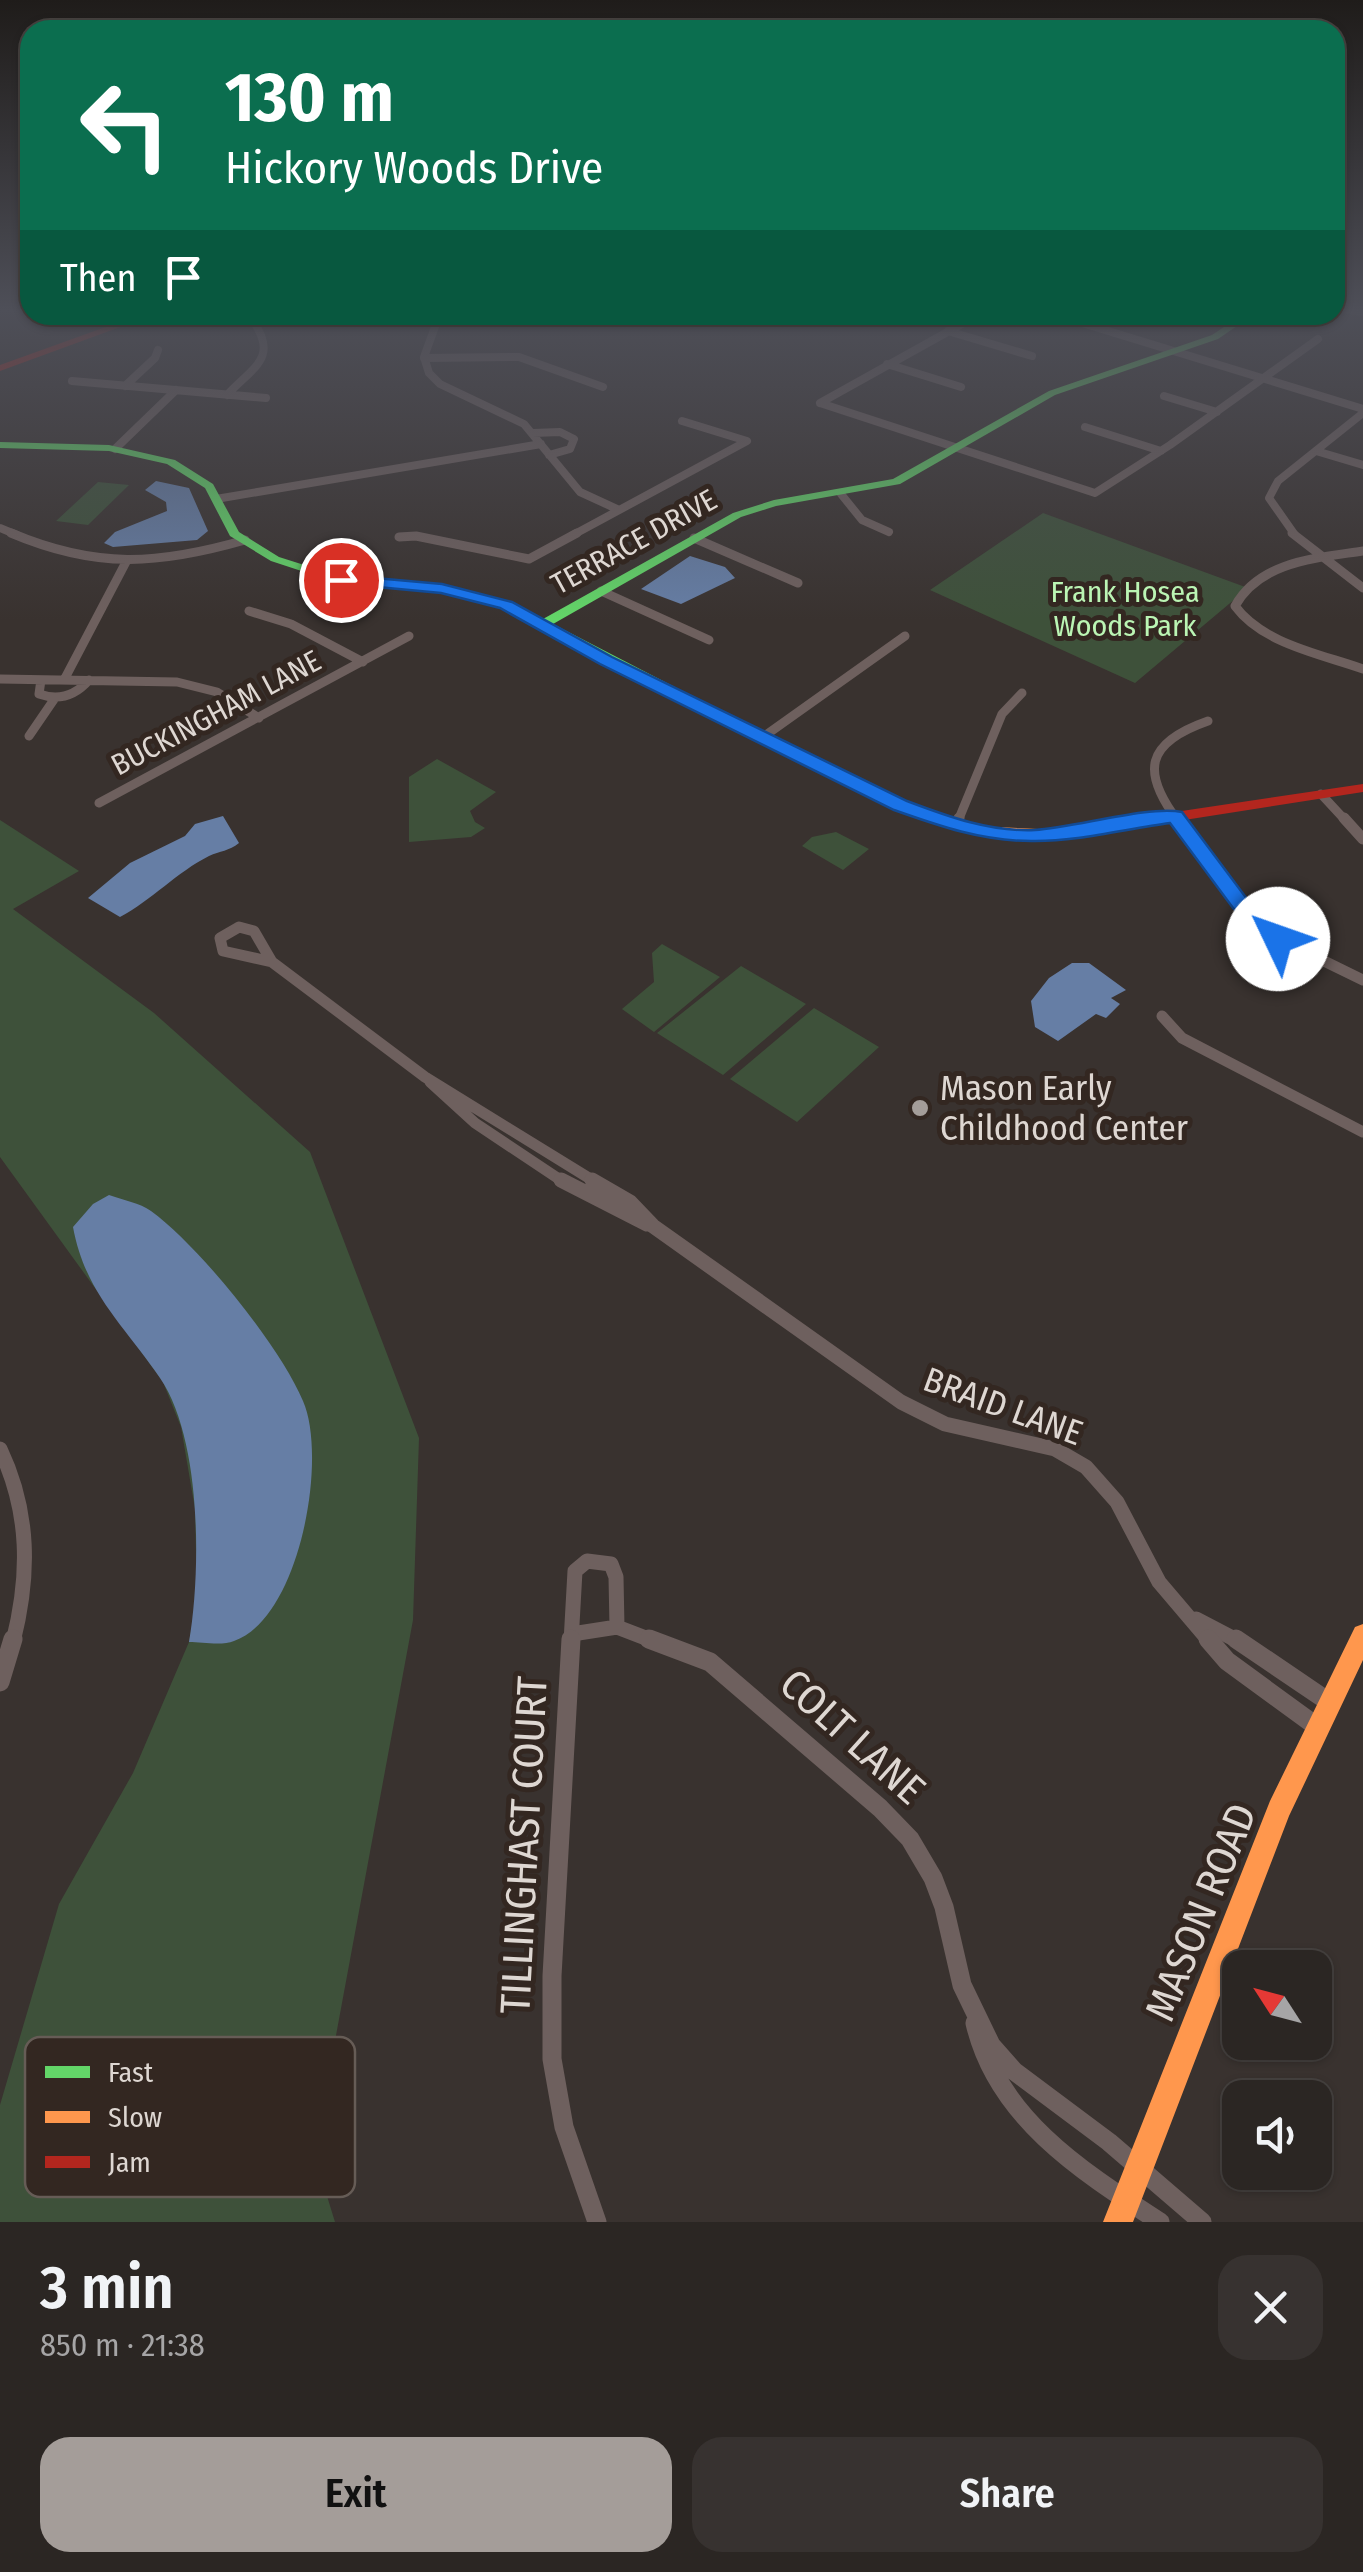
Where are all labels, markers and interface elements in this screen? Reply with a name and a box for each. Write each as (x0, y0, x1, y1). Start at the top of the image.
text: 130 m (225, 56, 394, 140)
icon: left (60, 60, 190, 190)
text: Hickory Woods Drive (225, 141, 603, 195)
icon: arrive (156, 250, 211, 305)
text: Then (60, 255, 136, 301)
street label: TERRACE DRIVE (545, 482, 723, 602)
pin (299, 538, 384, 623)
icon: arrive (314, 553, 369, 608)
park label: Frank Hosea Woods Park (1050, 574, 1200, 644)
street label: BUCKINGHAM LANE (105, 643, 327, 783)
position arrow (1226, 887, 1330, 991)
place label: Mason Early Childhood Center (940, 1067, 1188, 1149)
marker: Mason Early Childhood Center (909, 1097, 931, 1119)
street label: BRAID LANE (918, 1358, 1088, 1454)
street label: COLT LANE (770, 1659, 935, 1815)
street label: TILLINGHAST COURT (490, 1674, 558, 2015)
street label: MASON ROAD (1135, 1797, 1267, 2028)
north arrow (1222, 1950, 1332, 2060)
map controls (1222, 1950, 1332, 2190)
legend (25, 2037, 355, 2197)
text: Fast (108, 2056, 154, 2089)
button: sound (1222, 2080, 1332, 2190)
text: Slow (108, 2101, 162, 2134)
text: Jam (108, 2146, 151, 2179)
text: 3 min (40, 2252, 174, 2324)
button: close (1218, 2255, 1323, 2360)
text: 850 m · 21:38 (40, 2326, 205, 2364)
button: Exit (40, 2437, 672, 2552)
button: Share (692, 2437, 1323, 2552)

